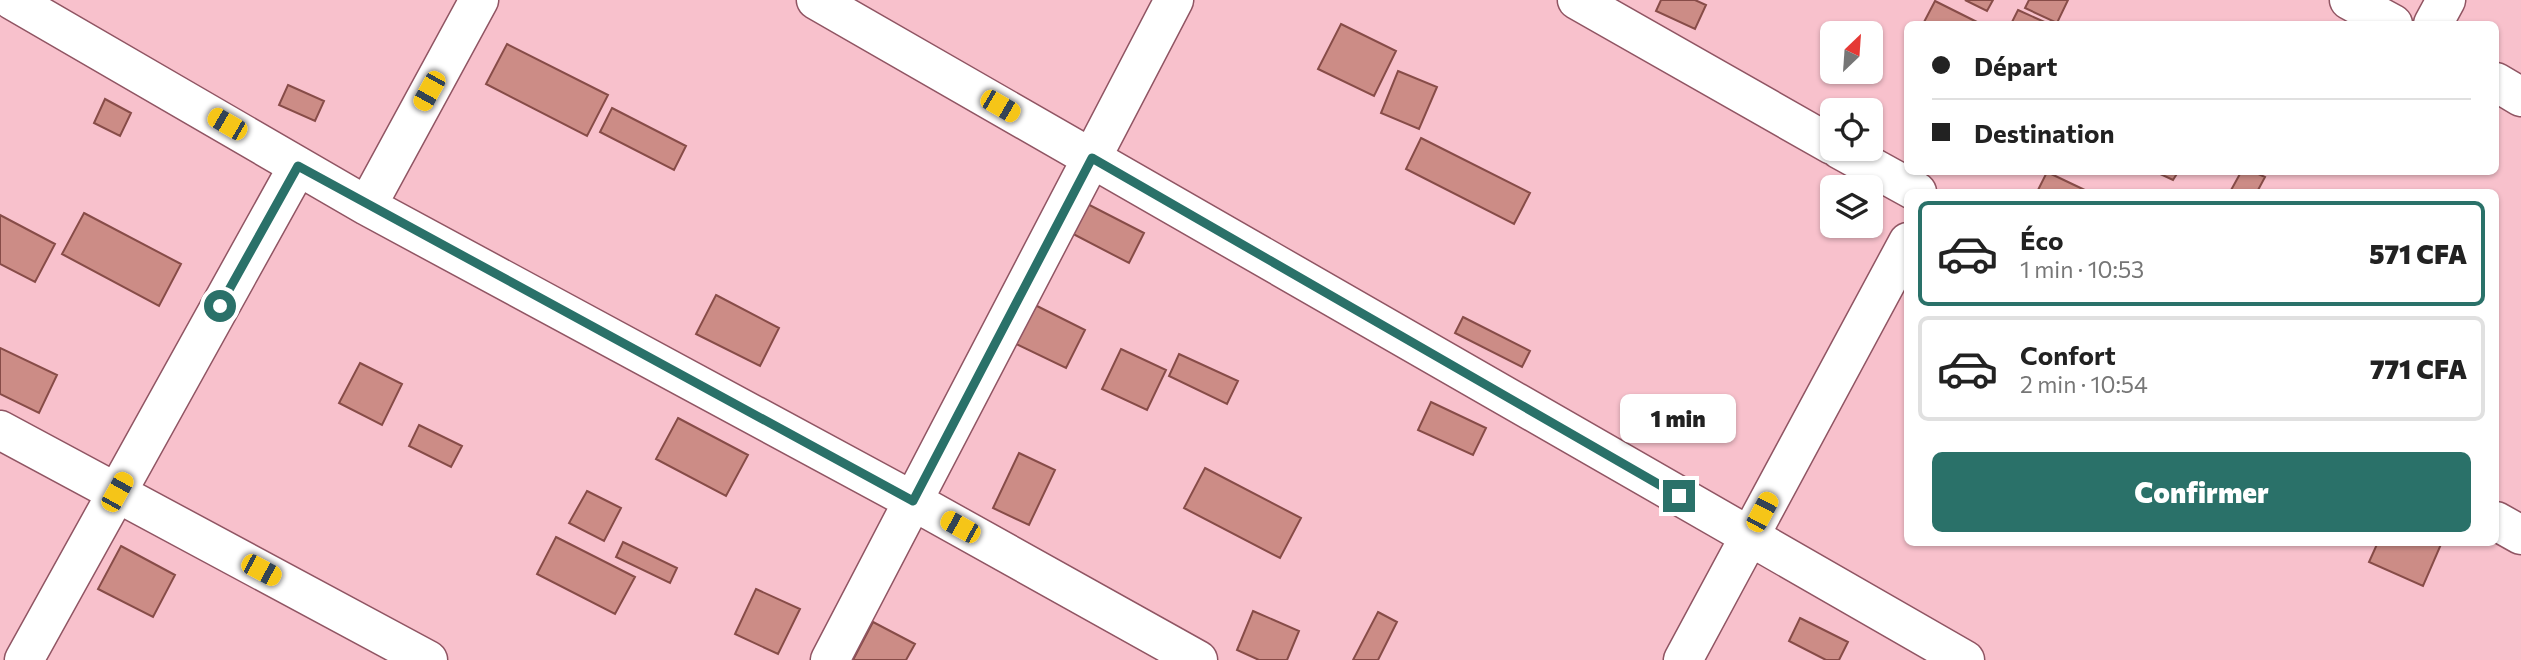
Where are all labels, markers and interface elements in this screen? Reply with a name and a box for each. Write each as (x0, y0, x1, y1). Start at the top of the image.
north arrow (1820, 21, 1883, 84)
map controls (1820, 21, 1883, 238)
text: Départ (1974, 50, 2058, 81)
car (410, 68, 449, 114)
car (977, 86, 1024, 126)
button: locate (1820, 98, 1883, 161)
car (204, 104, 251, 144)
text: Destination (1974, 117, 2115, 148)
button: layers (1820, 175, 1883, 238)
icon: car (1936, 222, 1999, 285)
text: Éco (2020, 224, 2064, 255)
text: 571 CFA (2369, 238, 2467, 269)
text: 1 min · 10:53 (2020, 255, 2144, 283)
route start (204, 290, 236, 322)
icon: car (1936, 337, 1999, 400)
text: Confort (2020, 339, 2116, 370)
text: 771 CFA (2370, 353, 2467, 384)
text: 2 min · 10:54 (2020, 370, 2148, 398)
callout: 1 min (1621, 394, 1737, 444)
text: 1 min (1650, 404, 1706, 432)
button: Confirmer (1932, 452, 2471, 532)
car (98, 469, 137, 515)
route end (1663, 480, 1695, 512)
car (1743, 489, 1782, 535)
car (937, 508, 984, 546)
car (238, 551, 285, 589)

